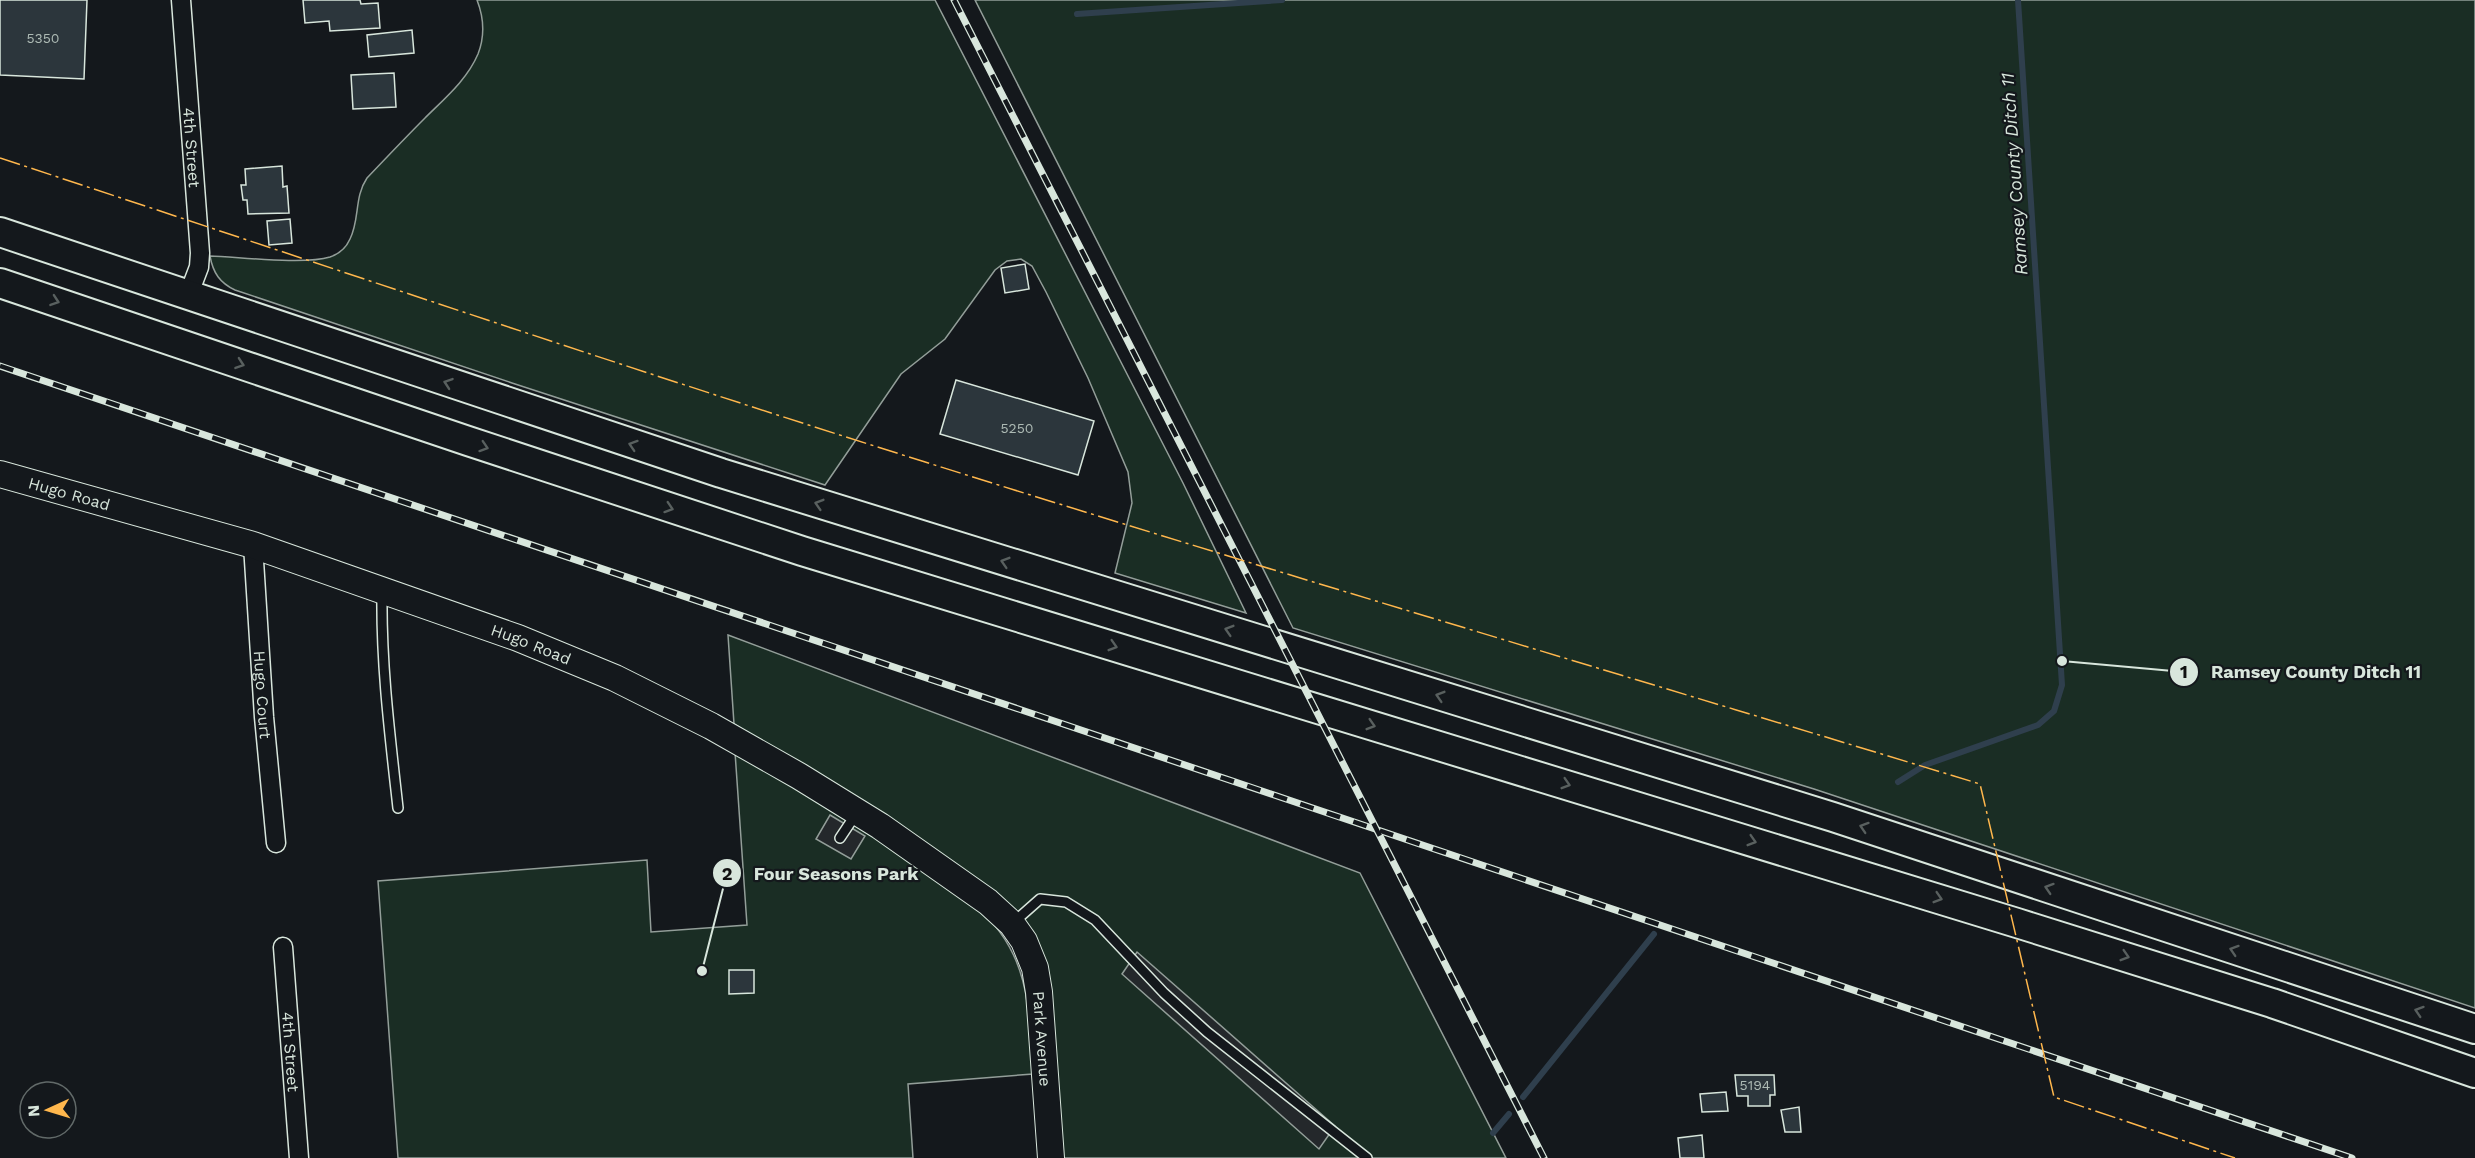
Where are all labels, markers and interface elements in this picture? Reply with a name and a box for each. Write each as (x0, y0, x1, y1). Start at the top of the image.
house number: 5350 (26, 30, 60, 46)
water label: Ramsey County Ditch 11 (1996, 72, 2032, 276)
street label: 4th Street (180, 107, 205, 189)
one-way arrow (49, 294, 60, 307)
one-way arrow (234, 357, 245, 369)
one-way arrow (443, 378, 454, 391)
house number: 5250 (1000, 420, 1034, 436)
one-way arrow (479, 439, 489, 452)
one-way arrow (628, 440, 639, 452)
street label: Hugo Road (26, 473, 112, 514)
one-way arrow (814, 499, 825, 511)
one-way arrow (664, 501, 674, 514)
one-way arrow (1000, 557, 1011, 569)
street label: Hugo Road (489, 620, 574, 668)
one-way arrow (1224, 625, 1235, 637)
one-way arrow (1107, 639, 1118, 651)
street label: Hugo Court (250, 650, 276, 740)
callout: Ramsey County Ditch 11 (2169, 654, 2434, 690)
text: 1 (2180, 661, 2188, 682)
text: Ramsey County Ditch 11 (2211, 661, 2421, 682)
one-way arrow (1435, 690, 1446, 703)
one-way arrow (1365, 718, 1376, 730)
one-way arrow (1560, 777, 1571, 789)
one-way arrow (1859, 822, 1870, 834)
one-way arrow (1746, 834, 1757, 846)
callout: Four Seasons Park (712, 855, 931, 891)
text: 2 (722, 863, 732, 884)
text: Four Seasons Park (754, 863, 919, 884)
one-way arrow (2044, 883, 2055, 896)
one-way arrow (1932, 891, 1943, 903)
one-way arrow (2229, 944, 2240, 957)
one-way arrow (2119, 949, 2130, 962)
street label: Park Avenue (1029, 990, 1055, 1087)
one-way arrow (2414, 1006, 2425, 1018)
street label: 4th Street (278, 1011, 303, 1093)
house number: 5194 (1740, 1077, 1770, 1093)
north arrow (18, 1080, 78, 1140)
text: N (24, 1104, 43, 1118)

